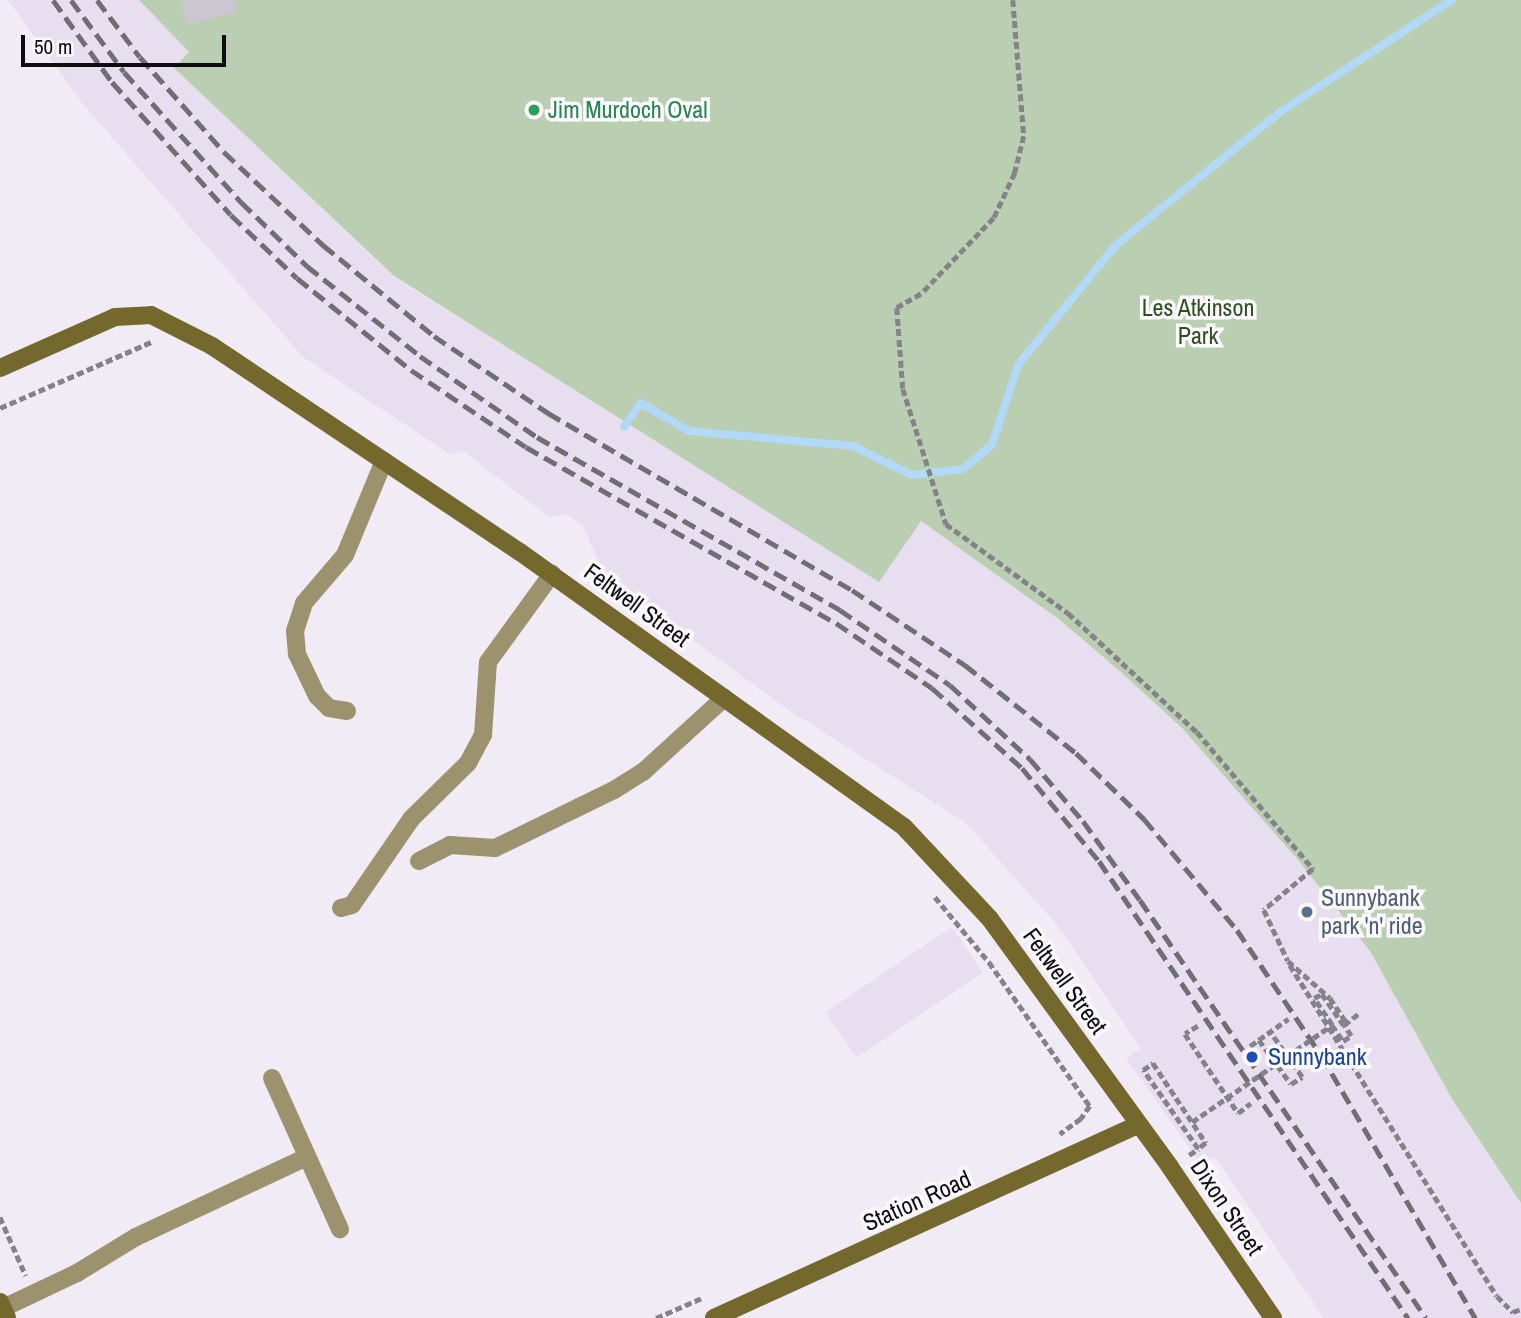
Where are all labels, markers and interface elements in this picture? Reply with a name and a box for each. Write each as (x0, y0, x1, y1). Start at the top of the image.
scale bar (24, 21, 229, 65)
text: 50 m (34, 32, 72, 61)
place label: Jim Murdoch Oval (548, 96, 708, 124)
marker: Jim Murdoch Oval (526, 102, 542, 118)
park label: Les Atkinson Park (1141, 294, 1255, 350)
street label: Feltwell Street (578, 557, 696, 653)
place label: Sunnybank park 'n' ride (1321, 884, 1423, 940)
marker: Sunnybank park 'n' ride (1299, 904, 1315, 920)
street label: Feltwell Street (1017, 922, 1113, 1040)
place label: Sunnybank (1268, 1043, 1366, 1071)
marker: Sunnybank (1242, 1047, 1262, 1067)
street label: Dixon Street (1184, 1154, 1270, 1260)
street label: Station Road (859, 1164, 975, 1238)

